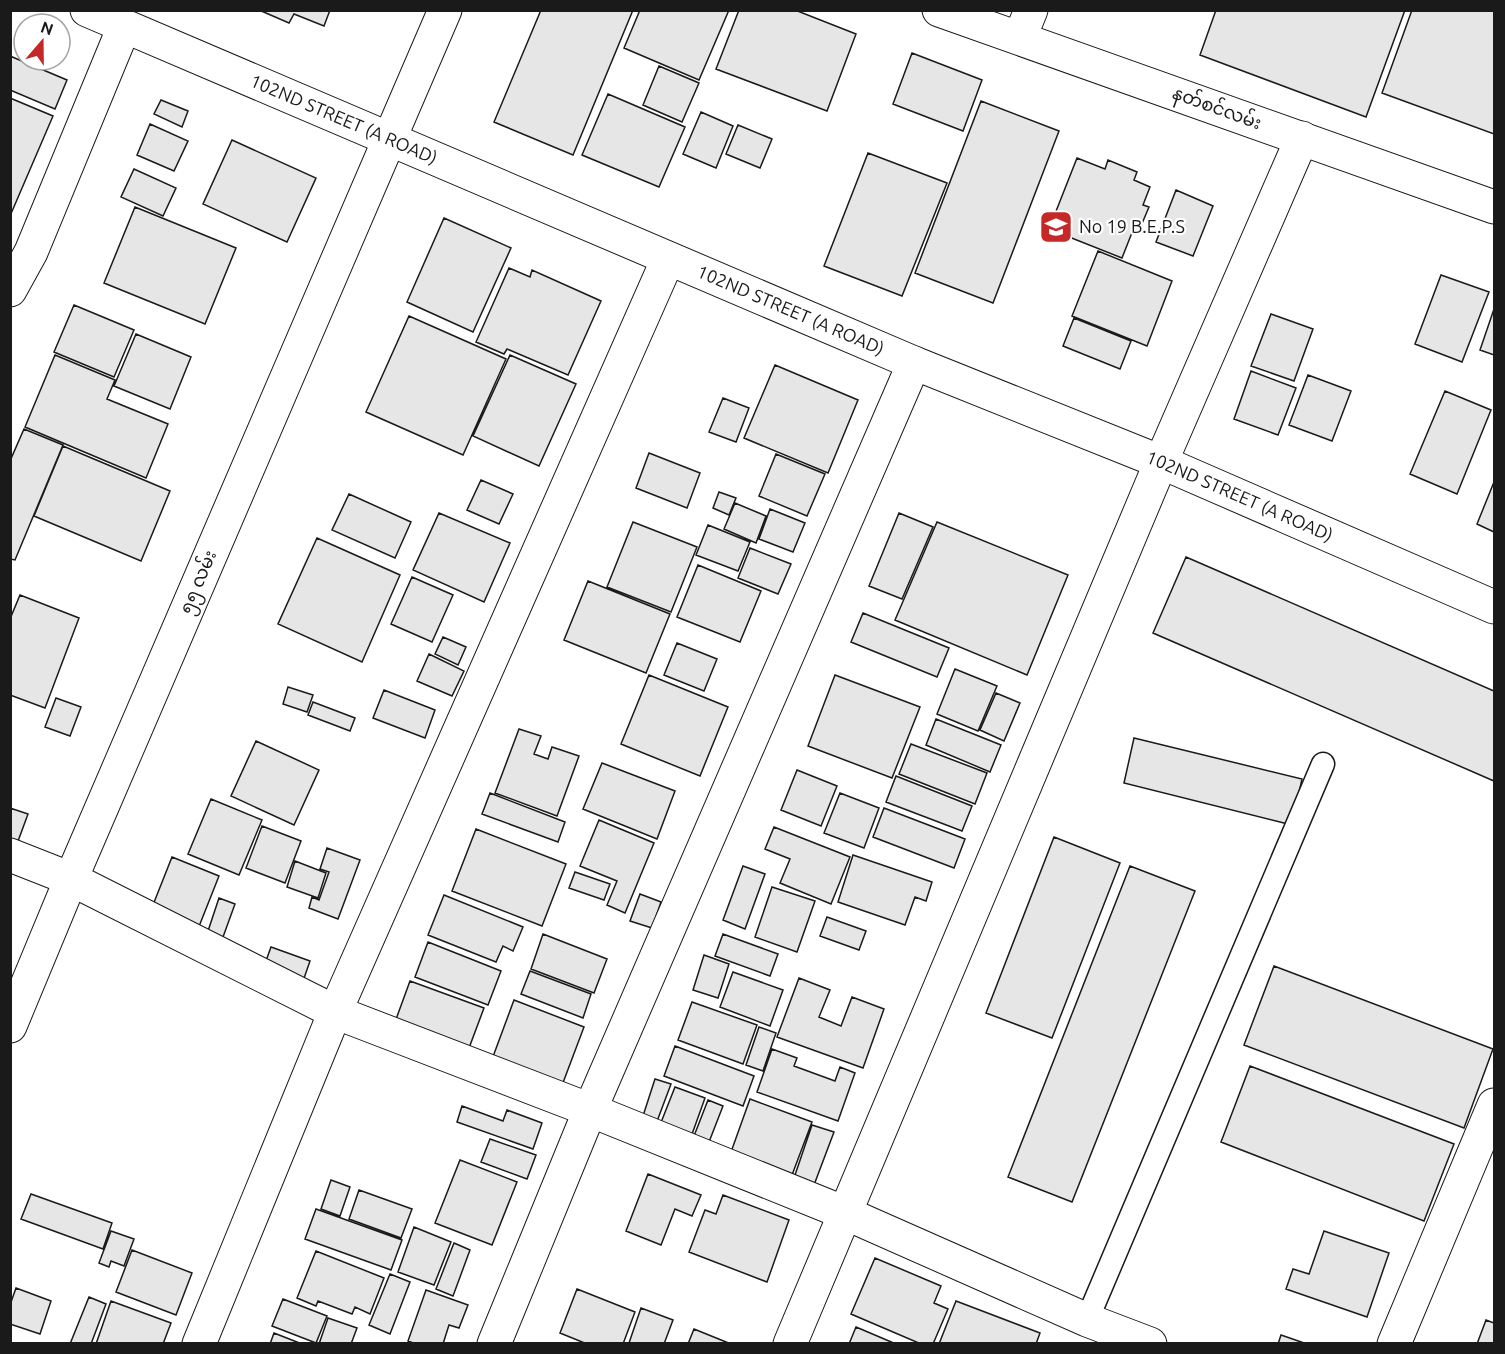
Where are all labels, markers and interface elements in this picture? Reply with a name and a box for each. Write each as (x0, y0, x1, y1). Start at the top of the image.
north arrow (12, 12, 72, 72)
text: N (38, 17, 56, 38)
street label: 102ND STREET (A ROAD) (247, 70, 441, 168)
street label: နတ်စင်လမ်း (1168, 80, 1265, 138)
school or university icon: No 19 B.E.P.S (1038, 209, 1074, 245)
place label: No 19 B.E.P.S (1079, 216, 1185, 236)
street label: 102ND STREET (A ROAD) (694, 261, 888, 359)
street label: 102ND STREET (A ROAD) (1144, 446, 1336, 546)
street label: ၅၅ လမ်း (173, 546, 225, 619)

